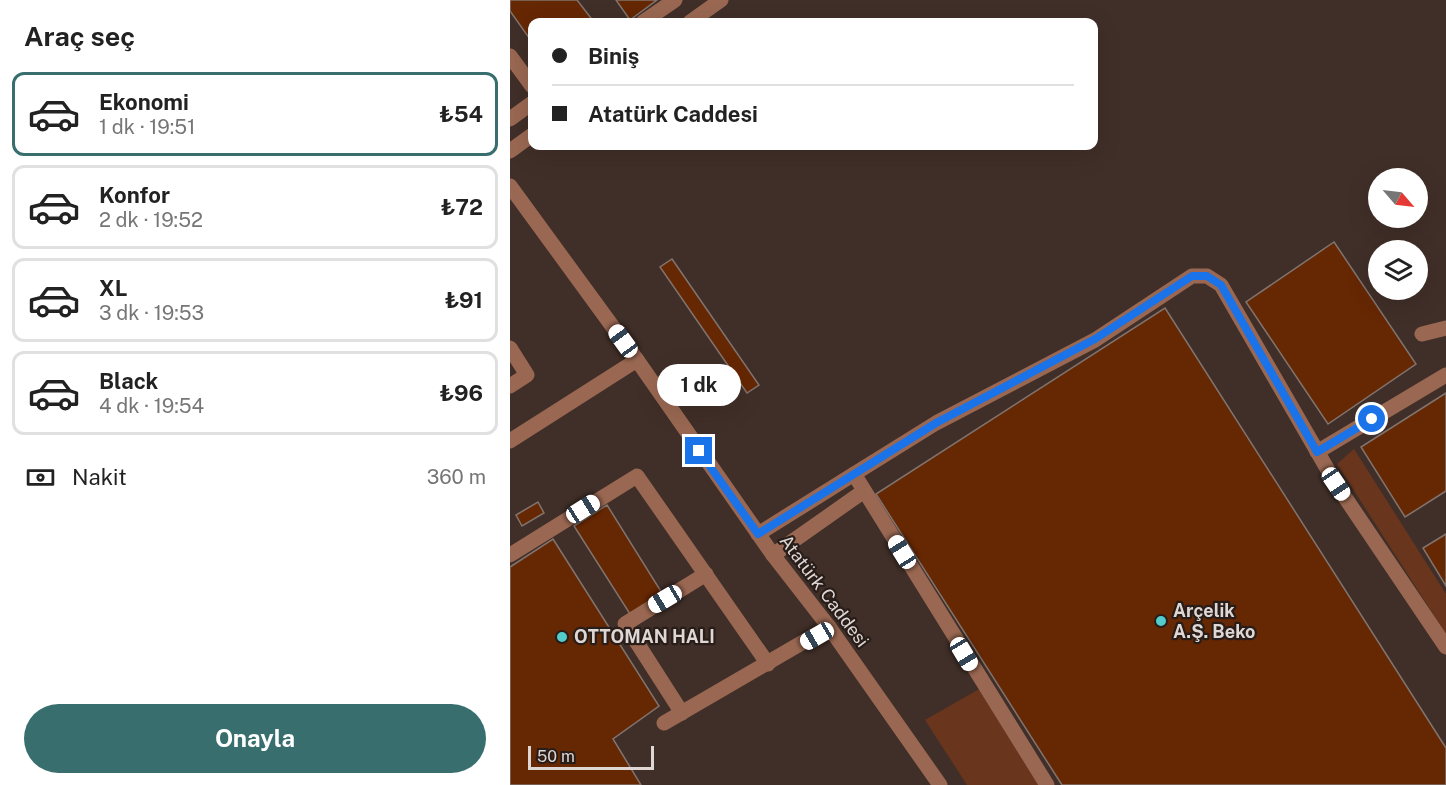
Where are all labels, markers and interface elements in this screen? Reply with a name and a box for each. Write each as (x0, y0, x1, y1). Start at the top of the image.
text: Araç seç (24, 20, 135, 52)
text: Biniş (588, 43, 639, 69)
icon: car (27, 87, 81, 141)
text: Ekonomi (99, 89, 189, 115)
text: ₺54 (439, 101, 483, 127)
text: Atatürk Caddesi (588, 101, 758, 127)
text: 1 dk · 19:51 (99, 115, 195, 139)
north arrow (1368, 168, 1428, 228)
map controls (1368, 168, 1428, 300)
icon: car (27, 180, 81, 234)
text: Konfor (99, 182, 170, 208)
text: ₺72 (441, 194, 483, 220)
text: 2 dk · 19:52 (99, 208, 203, 232)
button: layers (1368, 240, 1428, 300)
icon: car (27, 273, 81, 327)
text: XL (99, 275, 127, 301)
text: ₺91 (445, 287, 483, 313)
text: 3 dk · 19:53 (99, 301, 204, 325)
car (605, 321, 641, 361)
callout: 1 dk (657, 364, 741, 406)
icon: car (27, 366, 81, 420)
text: Black (99, 368, 158, 394)
text: 1 dk (681, 373, 717, 397)
text: ₺96 (440, 380, 483, 406)
text: 4 dk · 19:54 (99, 394, 204, 418)
route start (1358, 405, 1385, 432)
route end (685, 437, 712, 464)
icon: cash (24, 461, 57, 494)
text: Nakit (72, 464, 127, 490)
car (1318, 464, 1354, 504)
text: 360 m (427, 465, 486, 489)
car (563, 492, 603, 526)
street label: Atatürk Caddesi (776, 531, 873, 651)
car (885, 532, 919, 572)
car (645, 582, 685, 616)
place label: Arçelik A.Ş. Beko (1173, 600, 1255, 642)
marker: Arçelik A.Ş. Beko (1154, 614, 1168, 628)
car (797, 619, 837, 653)
place label: OTTOMAN HALI (574, 626, 715, 647)
marker: OTTOMAN HALI (555, 630, 569, 644)
car (947, 634, 981, 674)
button: Onayla (24, 704, 486, 773)
scale bar (528, 743, 654, 770)
text: 50 m (537, 747, 575, 766)

